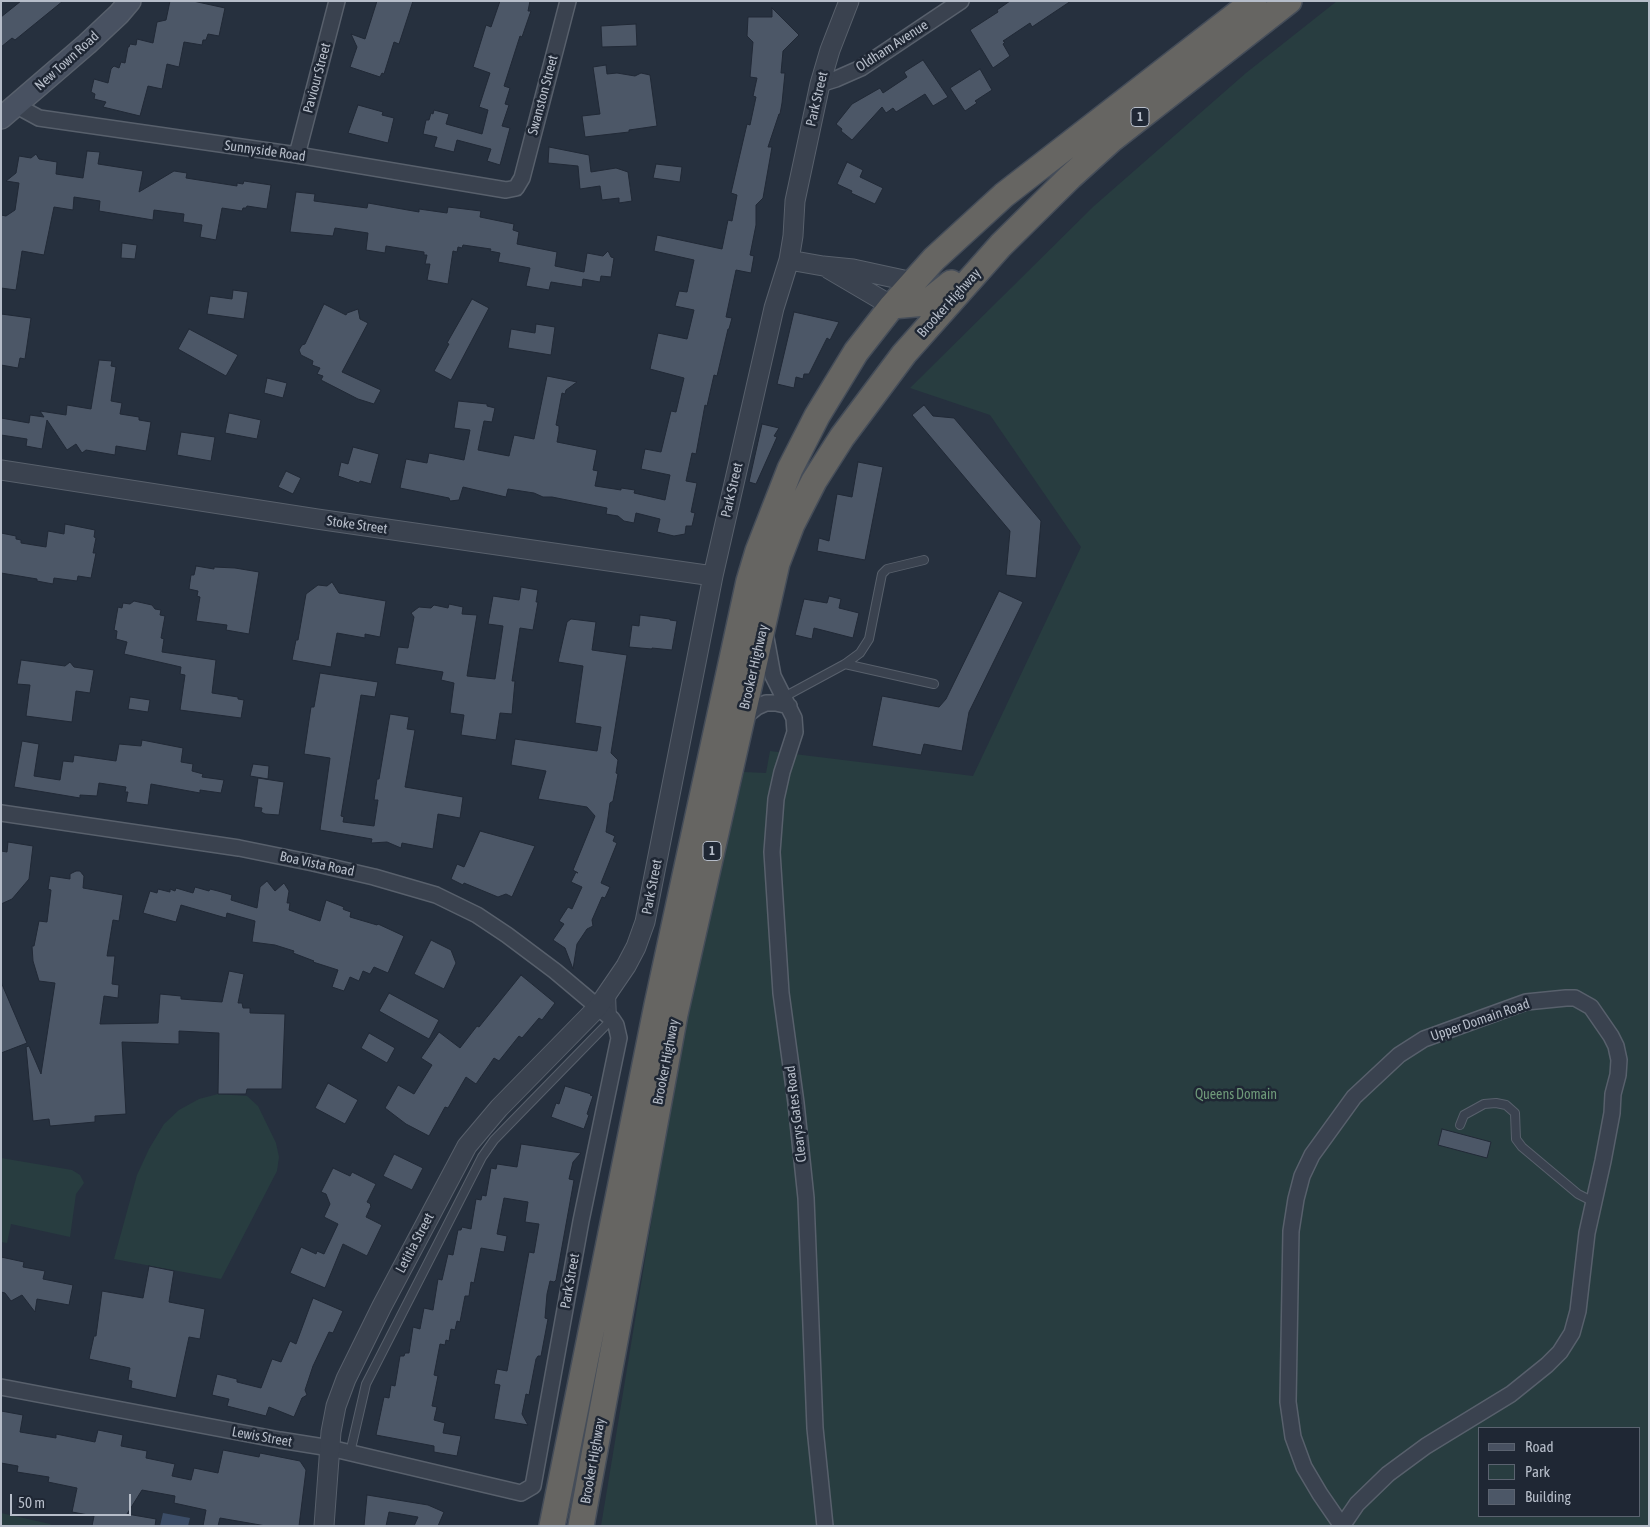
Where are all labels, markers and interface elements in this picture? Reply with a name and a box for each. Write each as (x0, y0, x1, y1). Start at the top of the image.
street label: Oldham Avenue (853, 17, 931, 75)
street label: New Town Road (32, 28, 102, 94)
street label: Paviour Street (300, 41, 334, 115)
street label: Swanston Street (524, 53, 562, 137)
street label: Park Street (803, 70, 831, 128)
road number: 1 (1131, 108, 1149, 126)
street label: Sunnyside Road (223, 137, 307, 165)
street label: Brooker Highway (914, 265, 984, 341)
street label: Park Street (718, 461, 746, 519)
street label: Stoke Street (326, 512, 388, 538)
street label: Brooker Highway (736, 623, 772, 711)
road number: 1 (703, 841, 721, 860)
street label: Boa Vista Road (278, 848, 356, 880)
street label: Park Street (638, 858, 666, 916)
street label: Upper Domain Road (1428, 995, 1532, 1045)
street label: Brooker Highway (649, 1018, 683, 1106)
street label: Clearys Gates Road (782, 1065, 810, 1163)
park label: Queens Domain (1195, 1087, 1277, 1103)
street label: Letitia Street (392, 1210, 438, 1276)
street label: Park Street (557, 1252, 583, 1310)
street label: Brooker Highway (577, 1417, 609, 1505)
street label: Lewis Street (231, 1423, 293, 1451)
legend (1478, 1427, 1640, 1517)
text: Road (1525, 1438, 1554, 1455)
text: Park (1525, 1463, 1550, 1480)
scale bar (12, 1484, 134, 1516)
text: Building (1525, 1488, 1571, 1505)
text: 50 m (18, 1494, 45, 1511)

